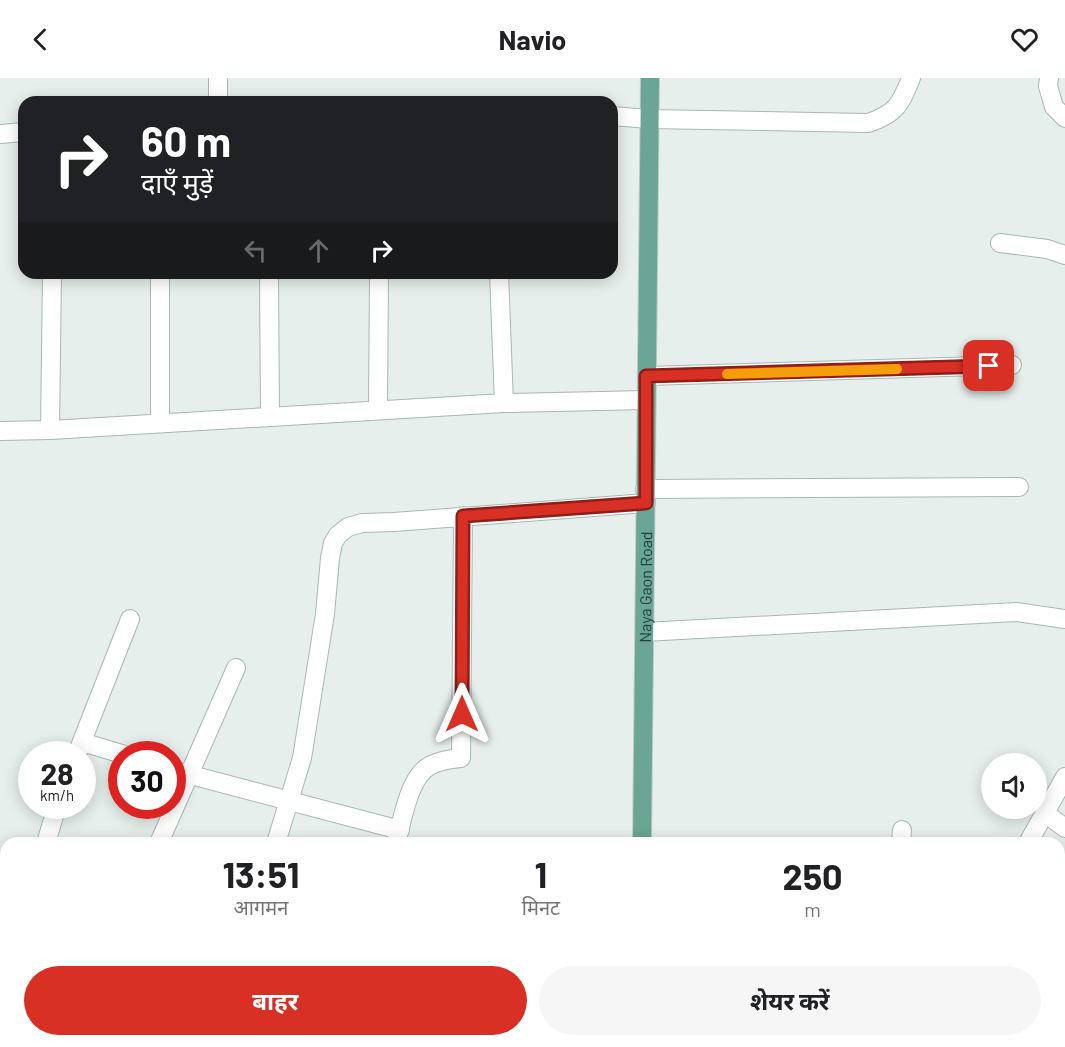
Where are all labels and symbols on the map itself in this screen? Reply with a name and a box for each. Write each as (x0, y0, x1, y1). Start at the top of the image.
pin (963, 340, 1014, 391)
street label: Naya Gaon Road (635, 531, 655, 643)
position arrow (430, 682, 494, 746)
speed limit sign: 30 (108, 741, 186, 819)

